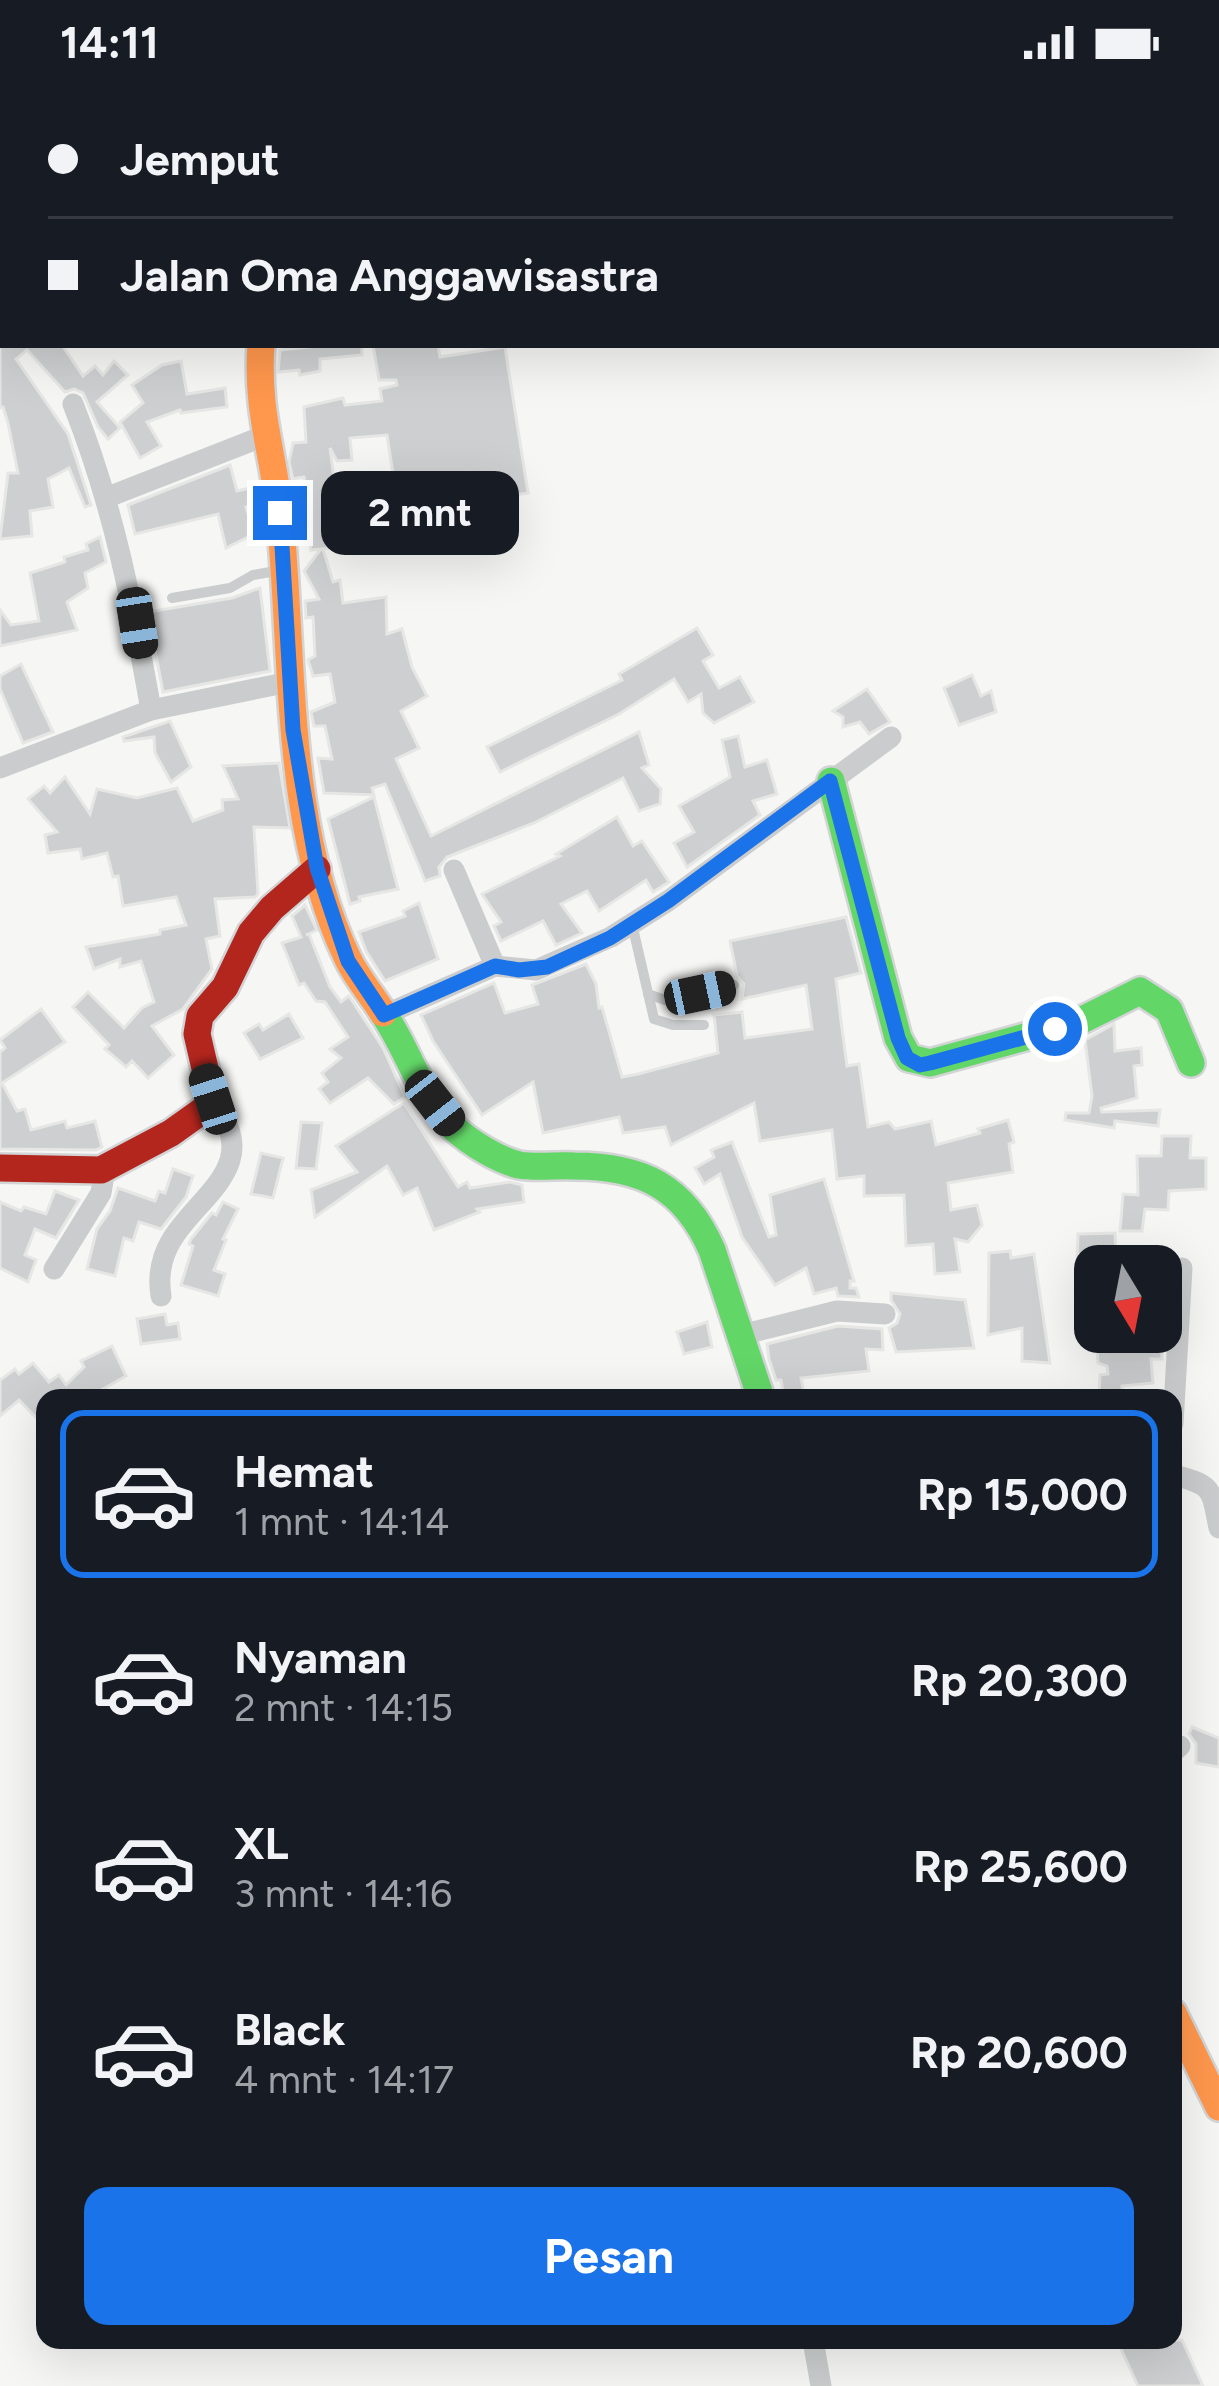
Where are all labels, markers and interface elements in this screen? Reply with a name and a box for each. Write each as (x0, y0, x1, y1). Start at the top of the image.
text: 14:11 (60, 15, 159, 69)
text: Jemput (120, 132, 280, 186)
text: Jalan Oma Anggawisastra (120, 248, 659, 302)
callout: 2 mnt (322, 471, 520, 555)
route end (253, 486, 307, 540)
text: 2 mnt (368, 489, 472, 536)
car (114, 585, 160, 661)
car (661, 968, 739, 1018)
route start (1028, 1002, 1082, 1056)
car (185, 1059, 241, 1139)
car (399, 1064, 471, 1142)
north arrow (1074, 1245, 1182, 1353)
map controls (1074, 1245, 1182, 1353)
icon: car (90, 1440, 198, 1548)
text: Hemat (234, 1444, 374, 1498)
text: Rp 15,000 (917, 1467, 1128, 1521)
text: 1 mnt · 14:14 (234, 1498, 449, 1545)
icon: car (90, 1626, 198, 1734)
text: Nyaman (234, 1630, 407, 1684)
text: Rp 20,300 (911, 1653, 1128, 1707)
text: 2 mnt · 14:15 (234, 1684, 453, 1731)
icon: car (90, 1812, 198, 1920)
text: XL (234, 1816, 289, 1870)
text: Rp 25,600 (913, 1839, 1128, 1893)
text: 3 mnt · 14:16 (234, 1870, 452, 1917)
icon: car (90, 1998, 198, 2106)
text: Black (234, 2002, 345, 2056)
text: Rp 20,600 (910, 2025, 1128, 2079)
text: 4 mnt · 14:17 (234, 2056, 454, 2103)
button: Pesan (84, 2187, 1134, 2325)

